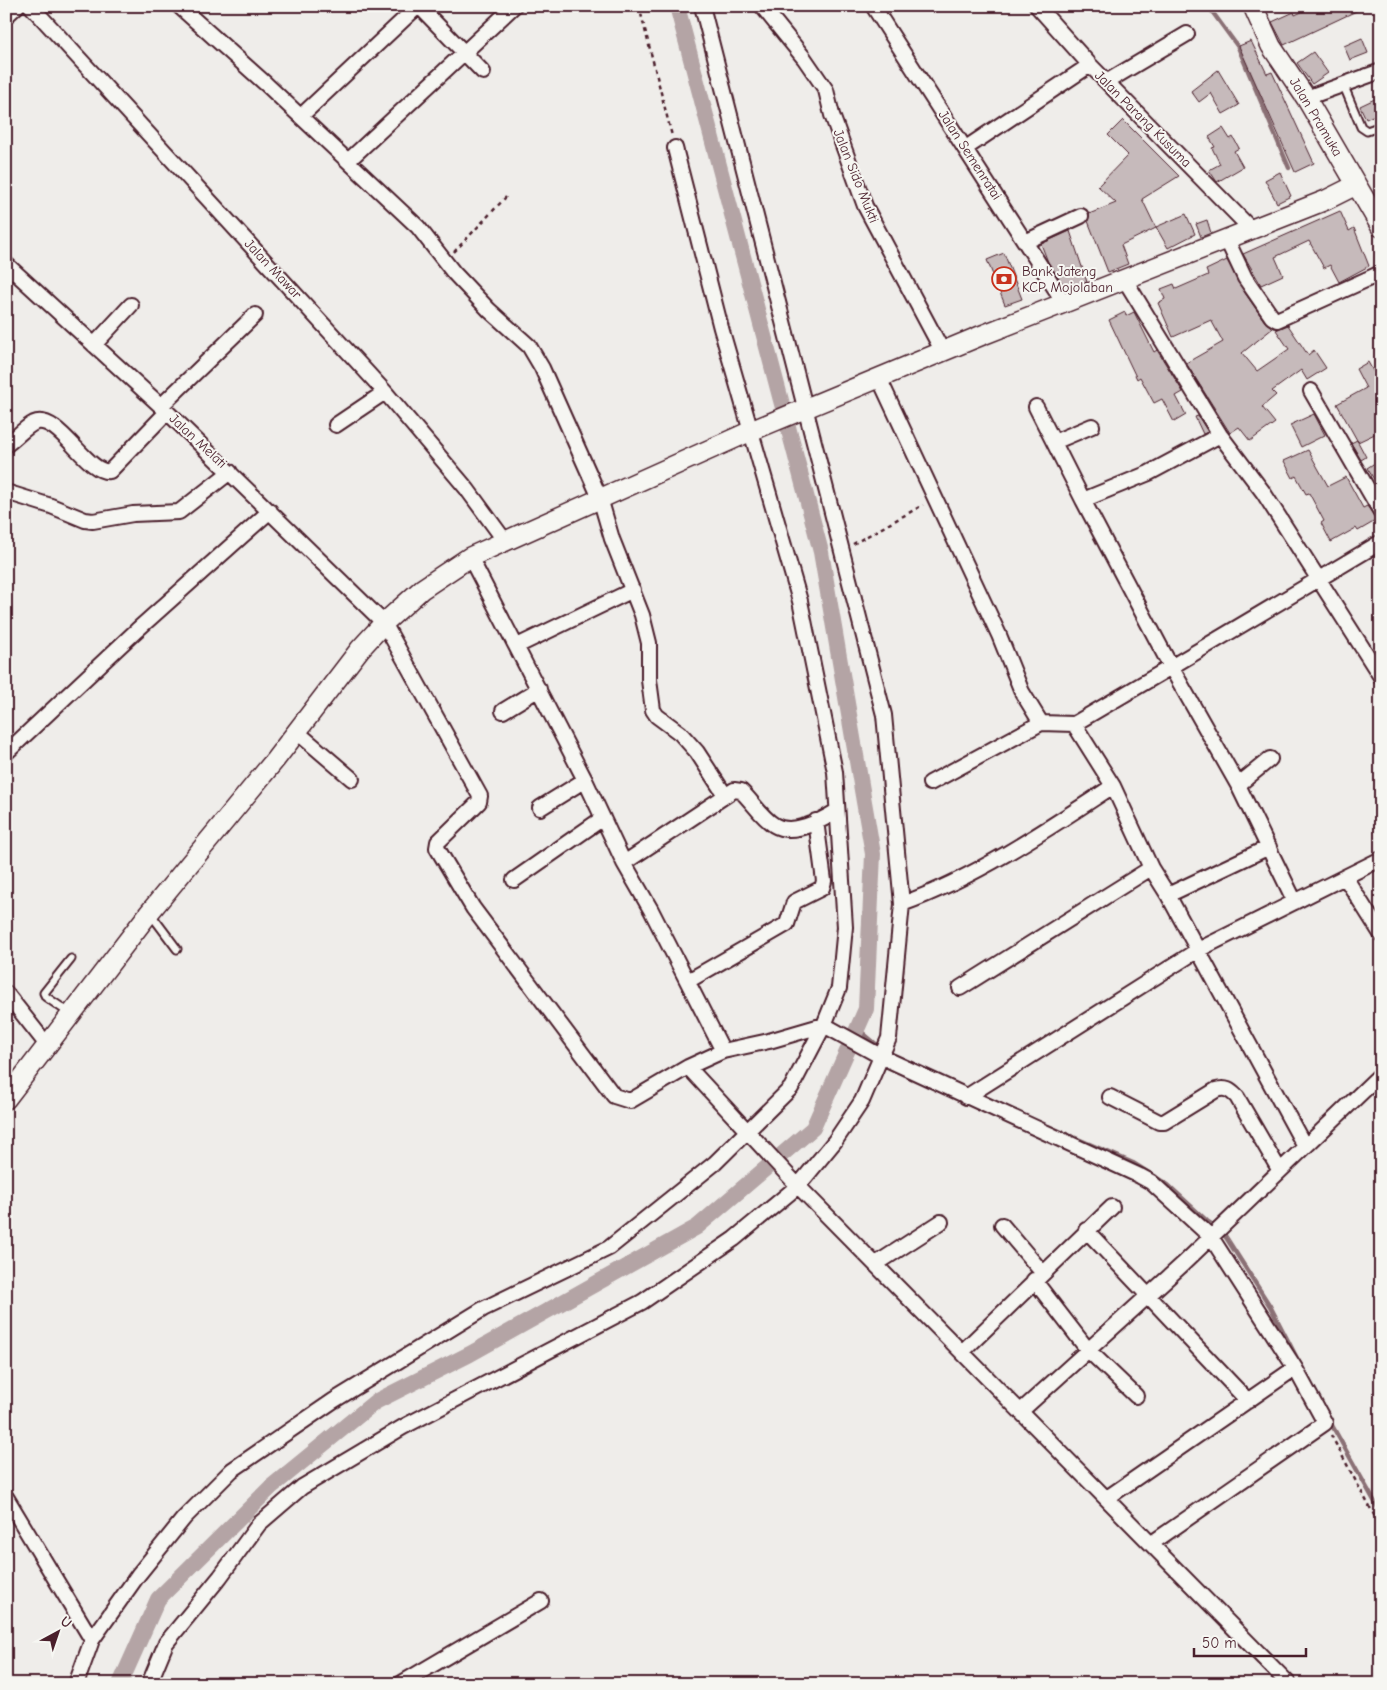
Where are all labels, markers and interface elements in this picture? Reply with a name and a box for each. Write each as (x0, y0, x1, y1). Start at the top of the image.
street label: Jalan Parang Kusuma (1091, 67, 1195, 171)
street label: Jalan Pramuka (1286, 74, 1346, 160)
street label: Jalan Semenratai (935, 107, 1005, 203)
street label: Jalan Sido Mukti (829, 127, 883, 225)
street label: Jalan Mawar (241, 235, 305, 303)
place label: Bank Jateng KCP Mojolaban (1022, 263, 1113, 296)
bank icon: Bank Jateng KCP Mojolaban (991, 266, 1017, 292)
street label: Jalan Melati (166, 410, 230, 472)
north arrow (32, 1608, 82, 1658)
text: U (57, 1613, 75, 1632)
scale bar (1194, 1625, 1307, 1657)
text: 50 m (1202, 1634, 1237, 1652)

